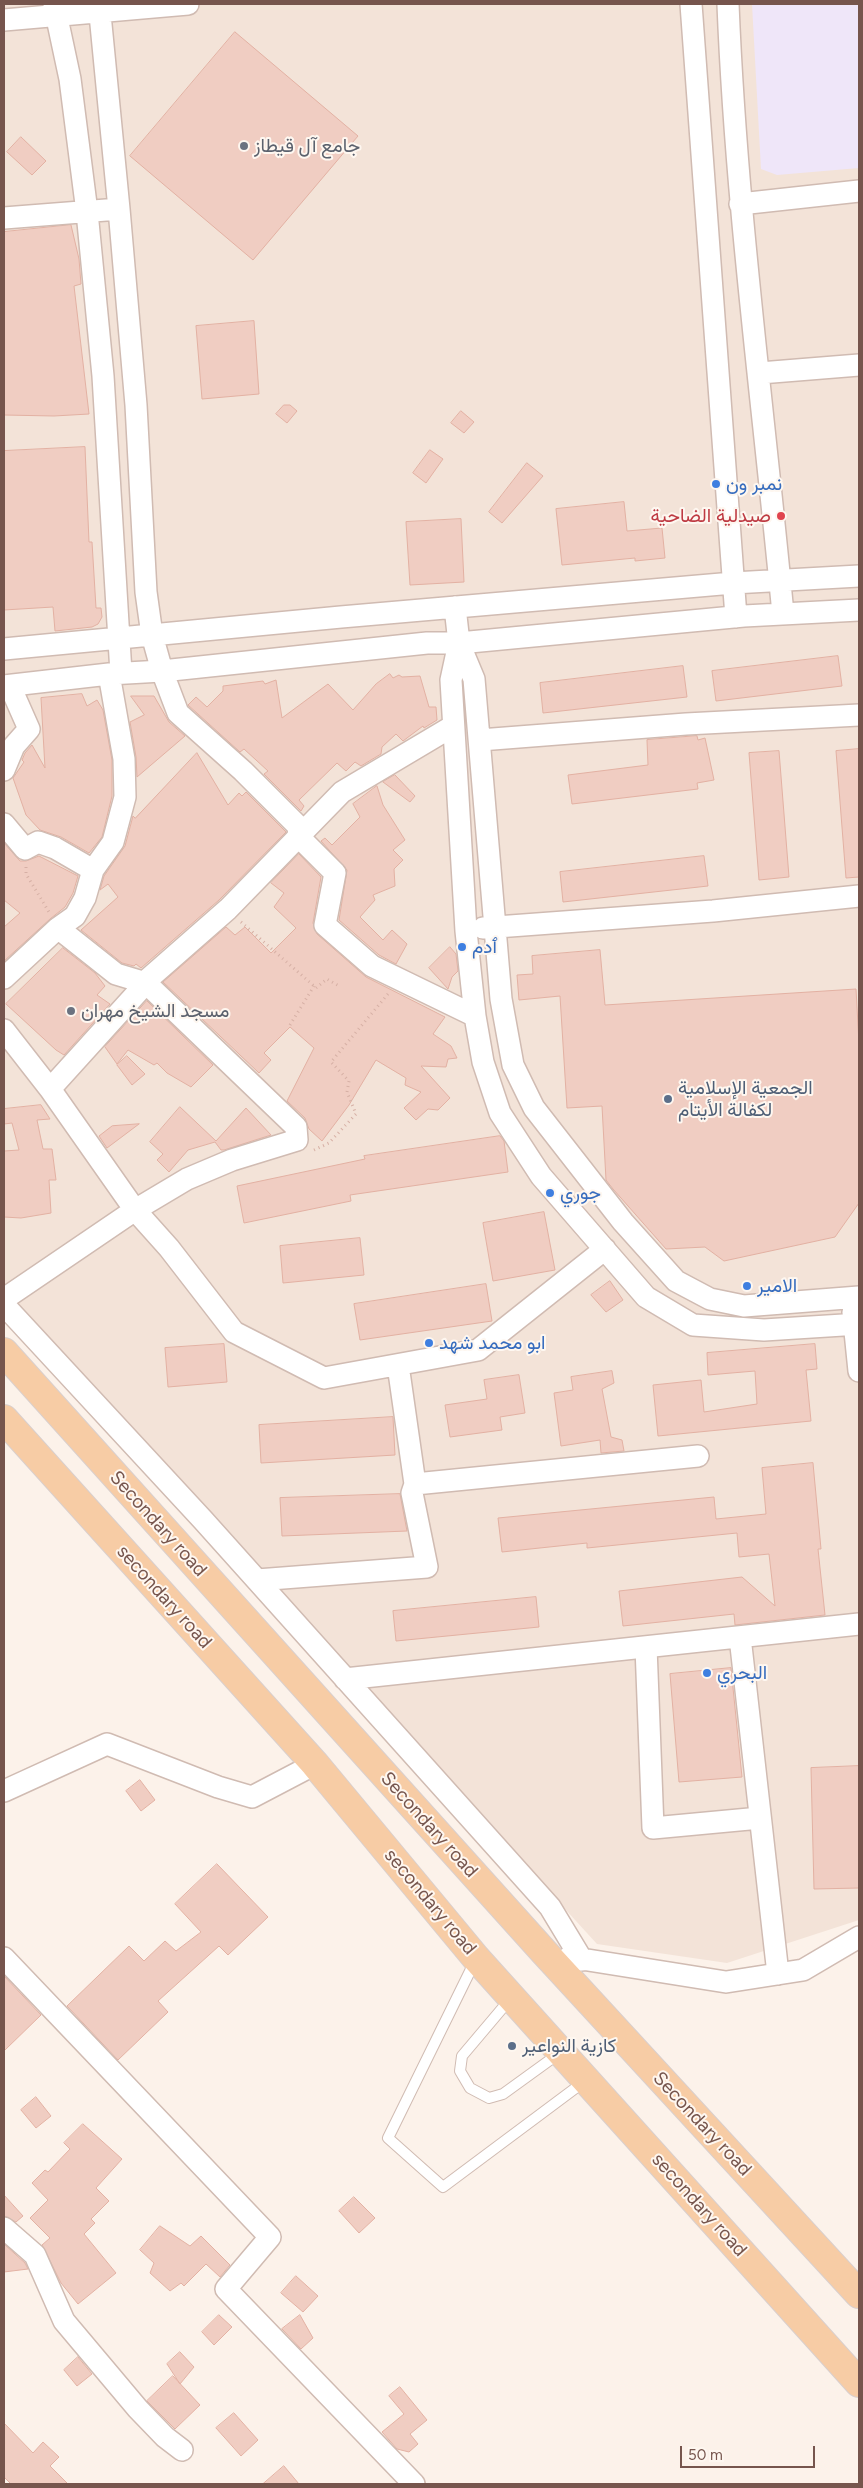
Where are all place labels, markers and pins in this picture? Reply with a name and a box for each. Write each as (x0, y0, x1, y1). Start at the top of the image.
place label: جامع آل قيطاز (254, 135, 360, 157)
marker: جامع آل قيطاز (238, 140, 250, 152)
place label: نمبر ون (726, 473, 782, 495)
marker: نمبر ون (710, 478, 722, 490)
place label: صيدلية الضاحية (651, 505, 771, 527)
marker: صيدلية الضاحية (775, 510, 787, 522)
place label: ٱدم (472, 936, 497, 958)
marker: ٱدم (456, 941, 468, 953)
place label: مسجد الشيخ مهران (81, 1000, 229, 1022)
marker: مسجد الشيخ مهران (65, 1005, 77, 1017)
place label: الجمعية الإسلامية لكفالة الأيتام (678, 1077, 813, 1121)
marker: الجمعية الإسلامية لكفالة الأيتام (662, 1093, 674, 1105)
place label: جوري (560, 1182, 601, 1204)
marker: جوري (544, 1187, 556, 1199)
place label: الامير (757, 1275, 797, 1297)
marker: الامير (741, 1280, 753, 1292)
place label: ابو محمد شهد (439, 1332, 545, 1354)
marker: ابو محمد شهد (423, 1337, 435, 1349)
place label: البحري (717, 1662, 767, 1684)
marker: البحري (701, 1667, 713, 1679)
place label: كازية النواعير (522, 2035, 616, 2057)
marker: كازية النواعير (506, 2040, 518, 2052)

